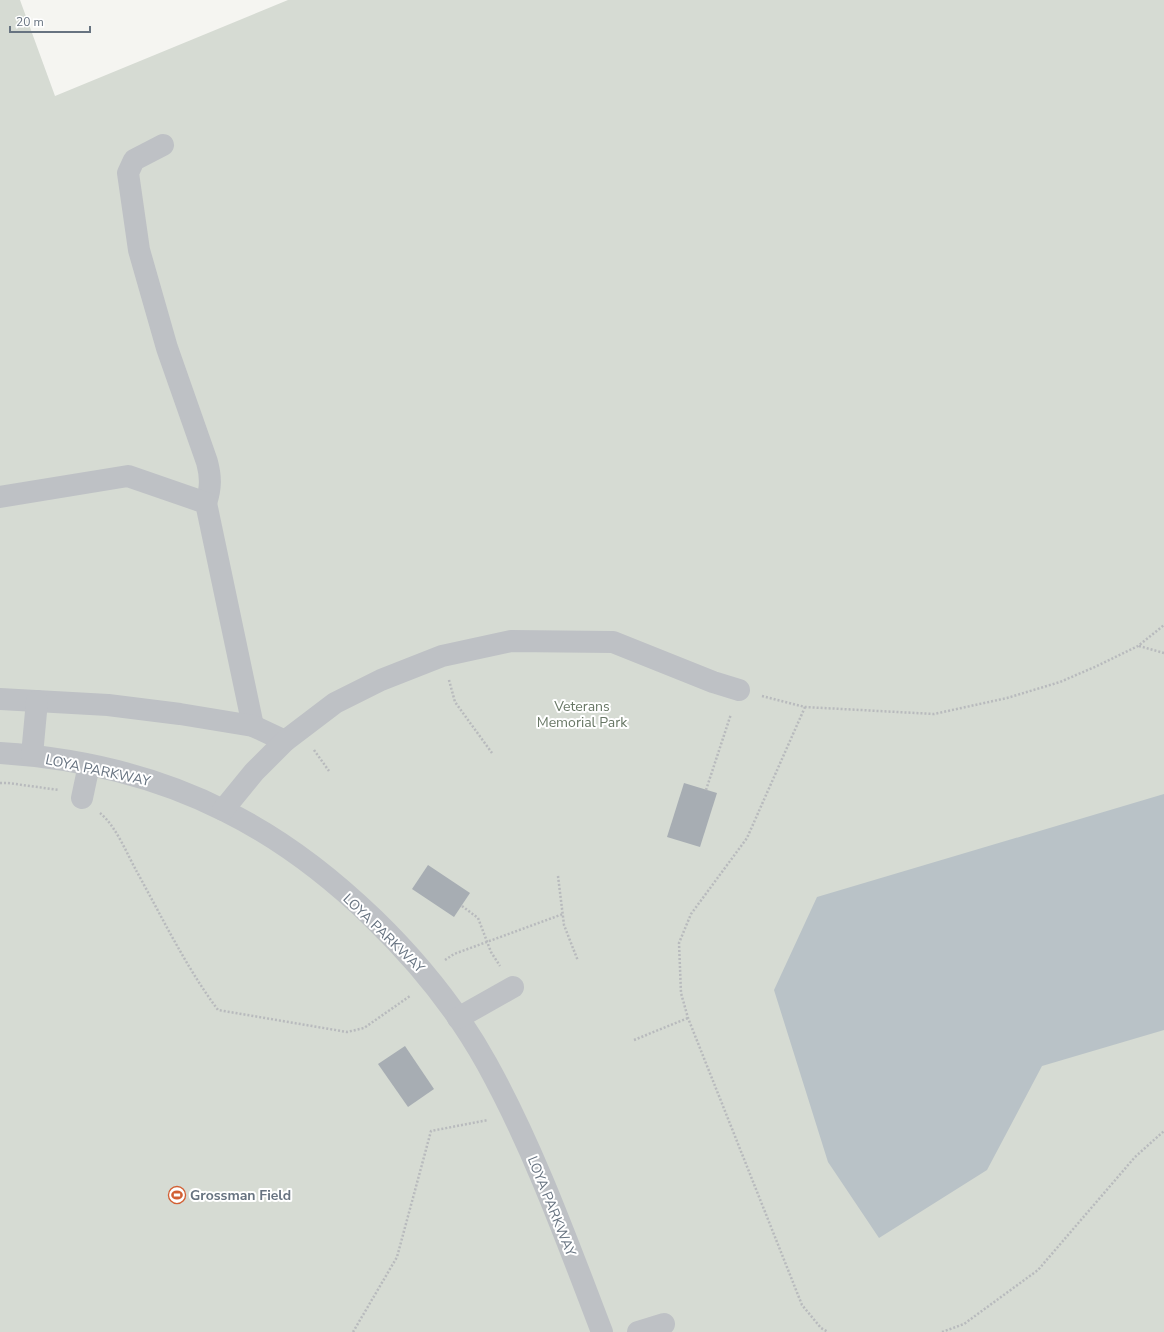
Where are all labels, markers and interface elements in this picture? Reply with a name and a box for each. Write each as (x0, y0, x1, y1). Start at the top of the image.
scale bar (10, 8, 90, 34)
text: 20 m (16, 14, 44, 30)
park label: Veterans Memorial Park (537, 697, 628, 732)
street label: LOYA PARKWAY (44, 750, 153, 791)
street label: LOYA PARKWAY (339, 889, 429, 978)
street label: LOYA PARKWAY (523, 1153, 581, 1260)
sports icon: Grossman Field (167, 1185, 187, 1205)
place label: Grossman Field (190, 1186, 291, 1205)

